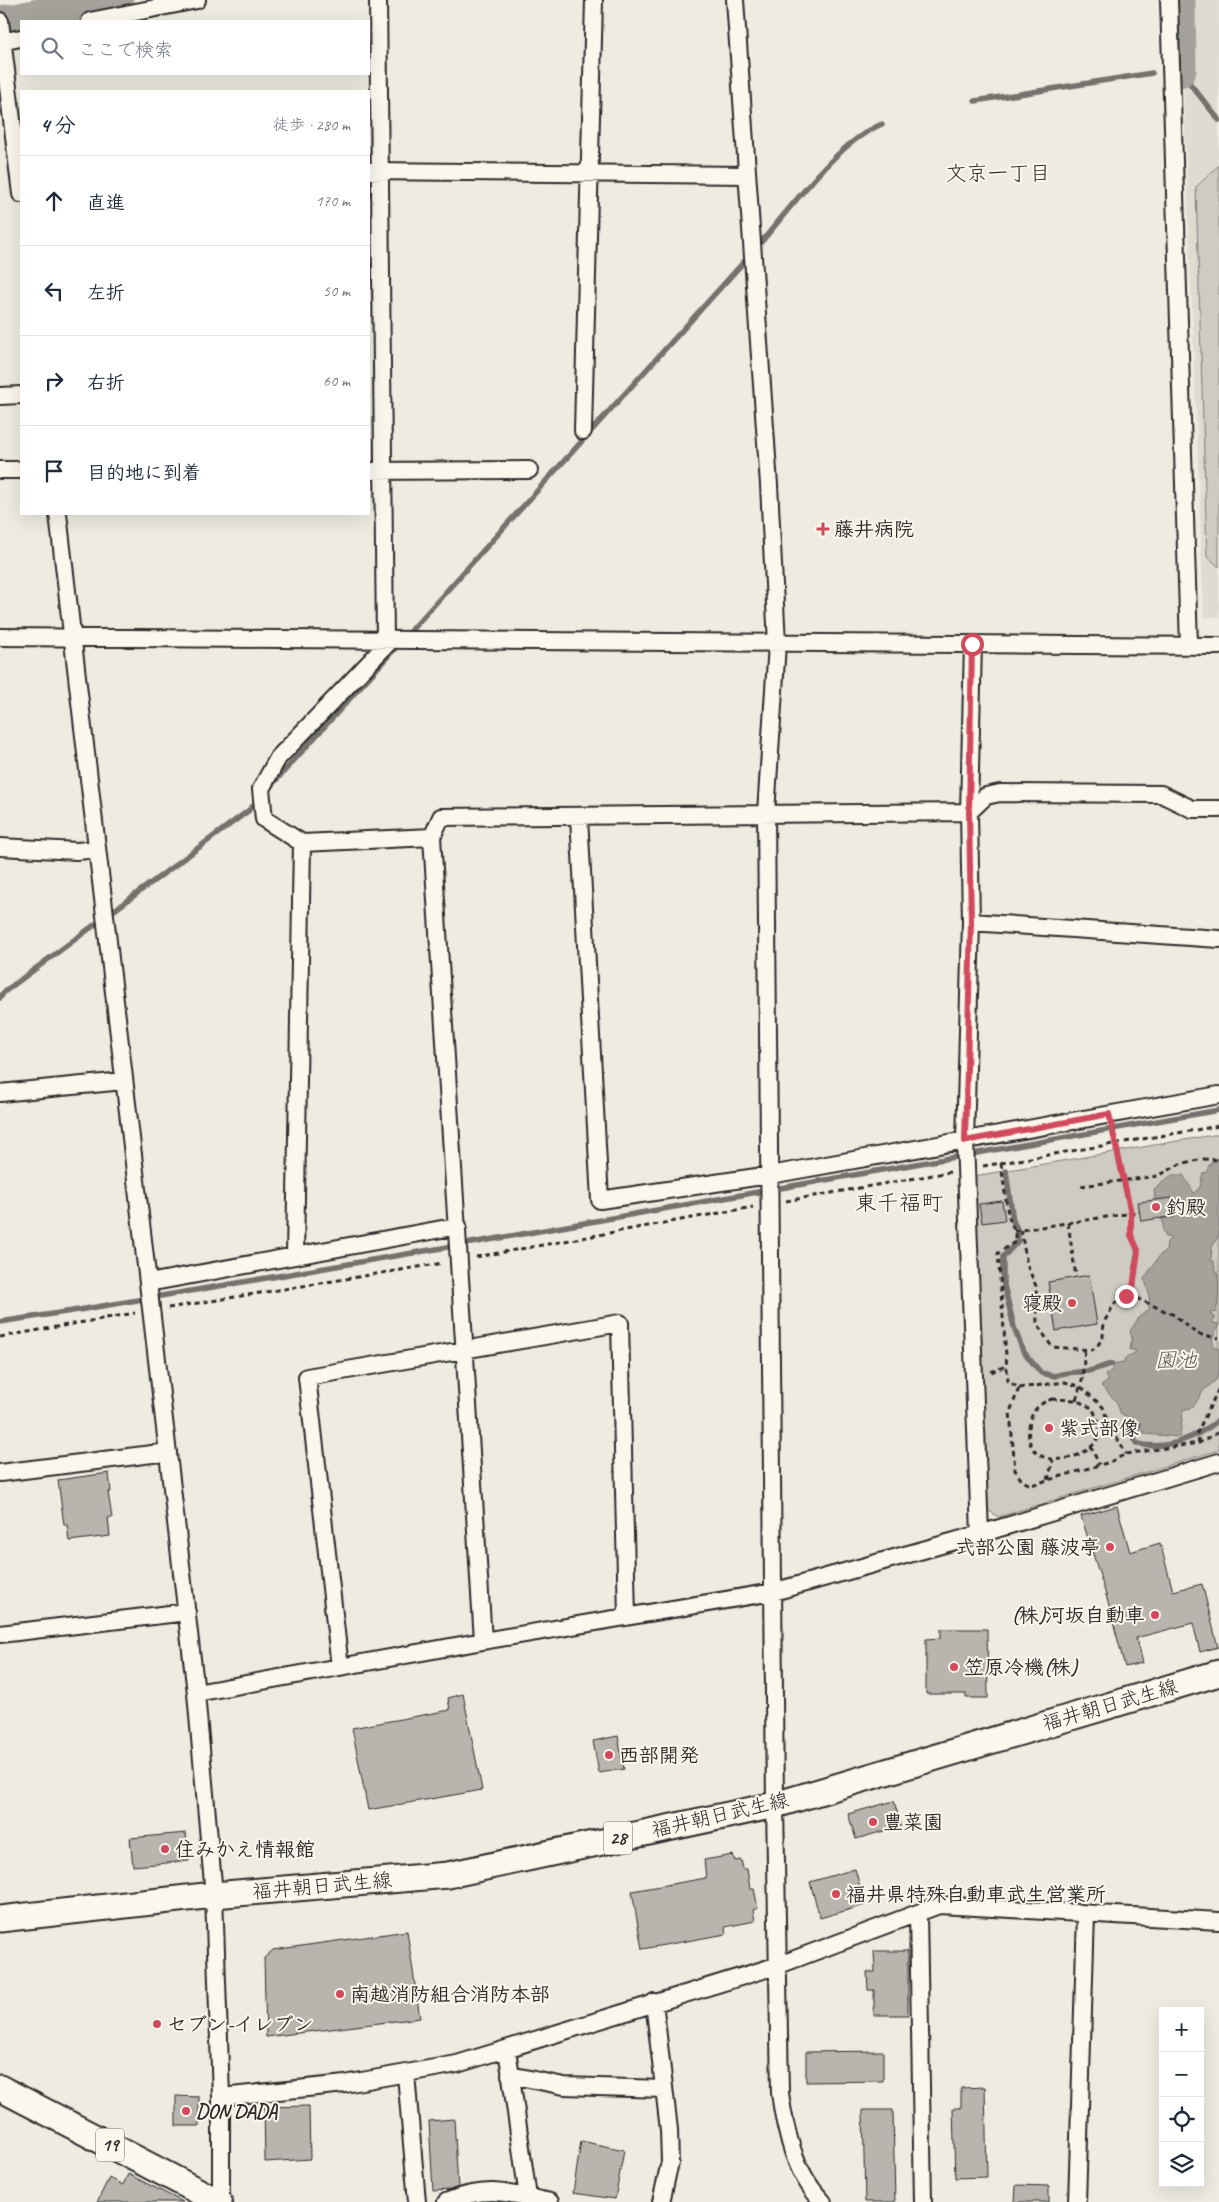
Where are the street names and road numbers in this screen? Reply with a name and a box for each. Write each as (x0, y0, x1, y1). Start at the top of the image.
street label: 福井朝日武生線 (1039, 1674, 1181, 1736)
street label: 福井朝日武生線 (649, 1787, 791, 1843)
road number: 28 (604, 1822, 632, 1855)
street label: 福井朝日武生線 (251, 1867, 393, 1905)
road number: 19 (96, 2128, 124, 2162)

